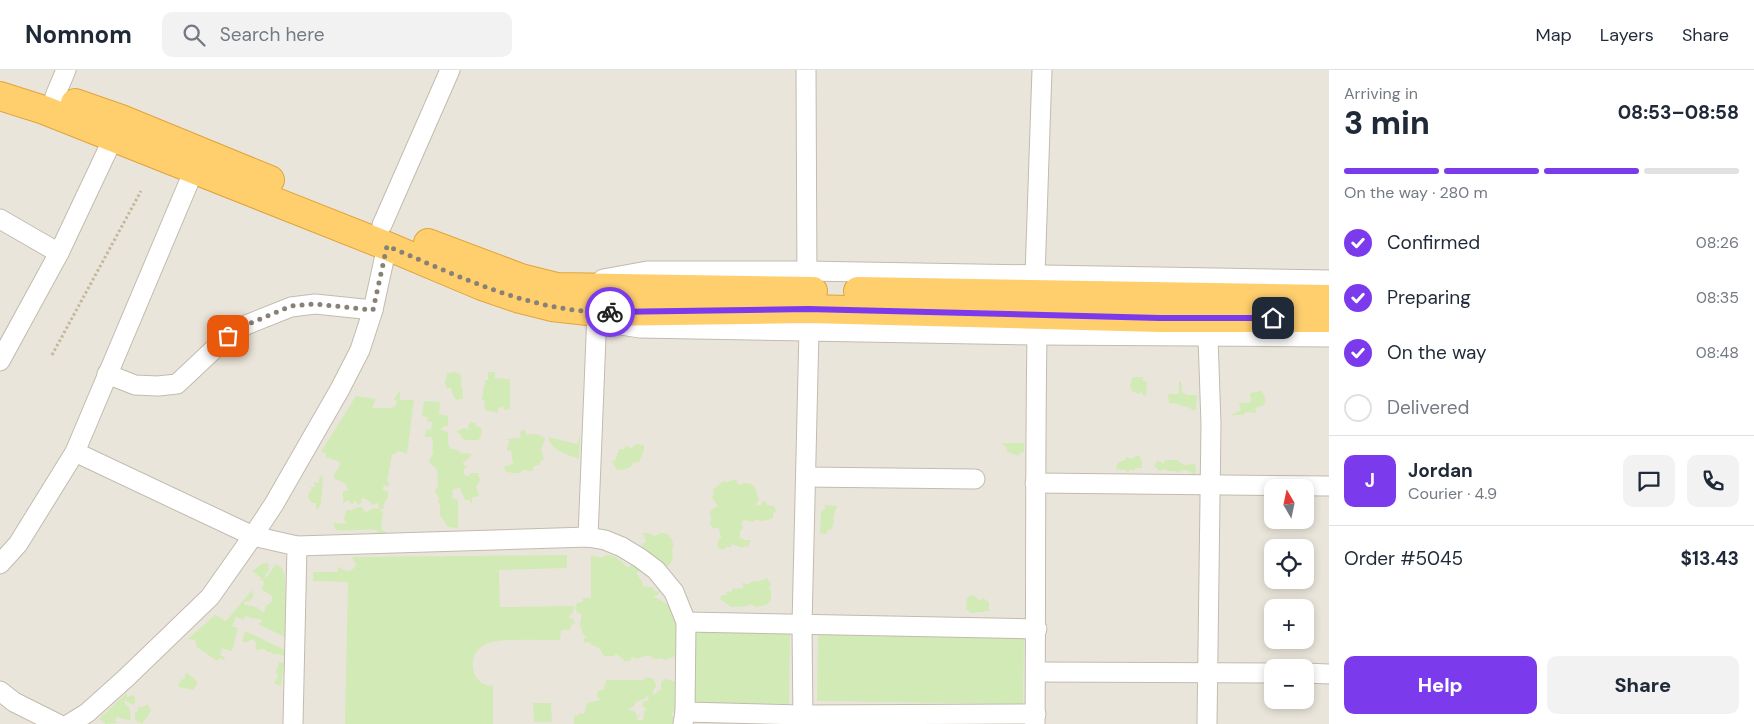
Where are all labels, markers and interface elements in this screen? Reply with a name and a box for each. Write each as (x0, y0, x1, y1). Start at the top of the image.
search box (162, 12, 512, 57)
text: Nomnom (25, 19, 132, 50)
icon: search (180, 21, 208, 49)
text: Search here (220, 22, 325, 47)
text: Map (1536, 23, 1572, 47)
text: Layers (1600, 23, 1654, 47)
text: Share (1682, 23, 1729, 47)
text: Arriving in (1344, 83, 1418, 104)
text: 08:53–08:58 (1618, 100, 1739, 125)
text: 3 min (1344, 102, 1430, 144)
text: On the way · 280 m (1344, 182, 1488, 203)
icon: check (1344, 229, 1372, 257)
text: Confirmed (1387, 230, 1480, 255)
text: 08:26 (1696, 232, 1739, 253)
icon: check (1344, 284, 1372, 312)
text: Preparing (1387, 285, 1471, 310)
courier (585, 287, 635, 337)
text: 08:35 (1696, 287, 1739, 308)
pin (1252, 297, 1294, 339)
icon: bike (596, 298, 624, 326)
icon: home (1259, 304, 1287, 332)
pin (207, 315, 249, 357)
icon: bag (214, 322, 242, 350)
icon: check (1344, 339, 1372, 367)
text: On the way (1387, 340, 1487, 365)
text: 08:48 (1696, 342, 1739, 363)
text: Delivered (1387, 395, 1469, 420)
button: chat (1623, 455, 1675, 507)
button: phone (1687, 455, 1739, 507)
text: Jordan (1408, 458, 1473, 483)
text: J (1365, 468, 1375, 493)
north arrow (1264, 479, 1314, 529)
map controls (1264, 479, 1314, 709)
text: Courier · 4.9 (1408, 483, 1497, 504)
button: locate (1264, 539, 1314, 589)
text: Order #5045 (1344, 546, 1463, 571)
text: $13.43 (1681, 546, 1739, 571)
button: + (1264, 599, 1314, 649)
button: Help (1344, 656, 1537, 714)
button: Share (1547, 656, 1739, 714)
button: − (1264, 659, 1314, 709)

